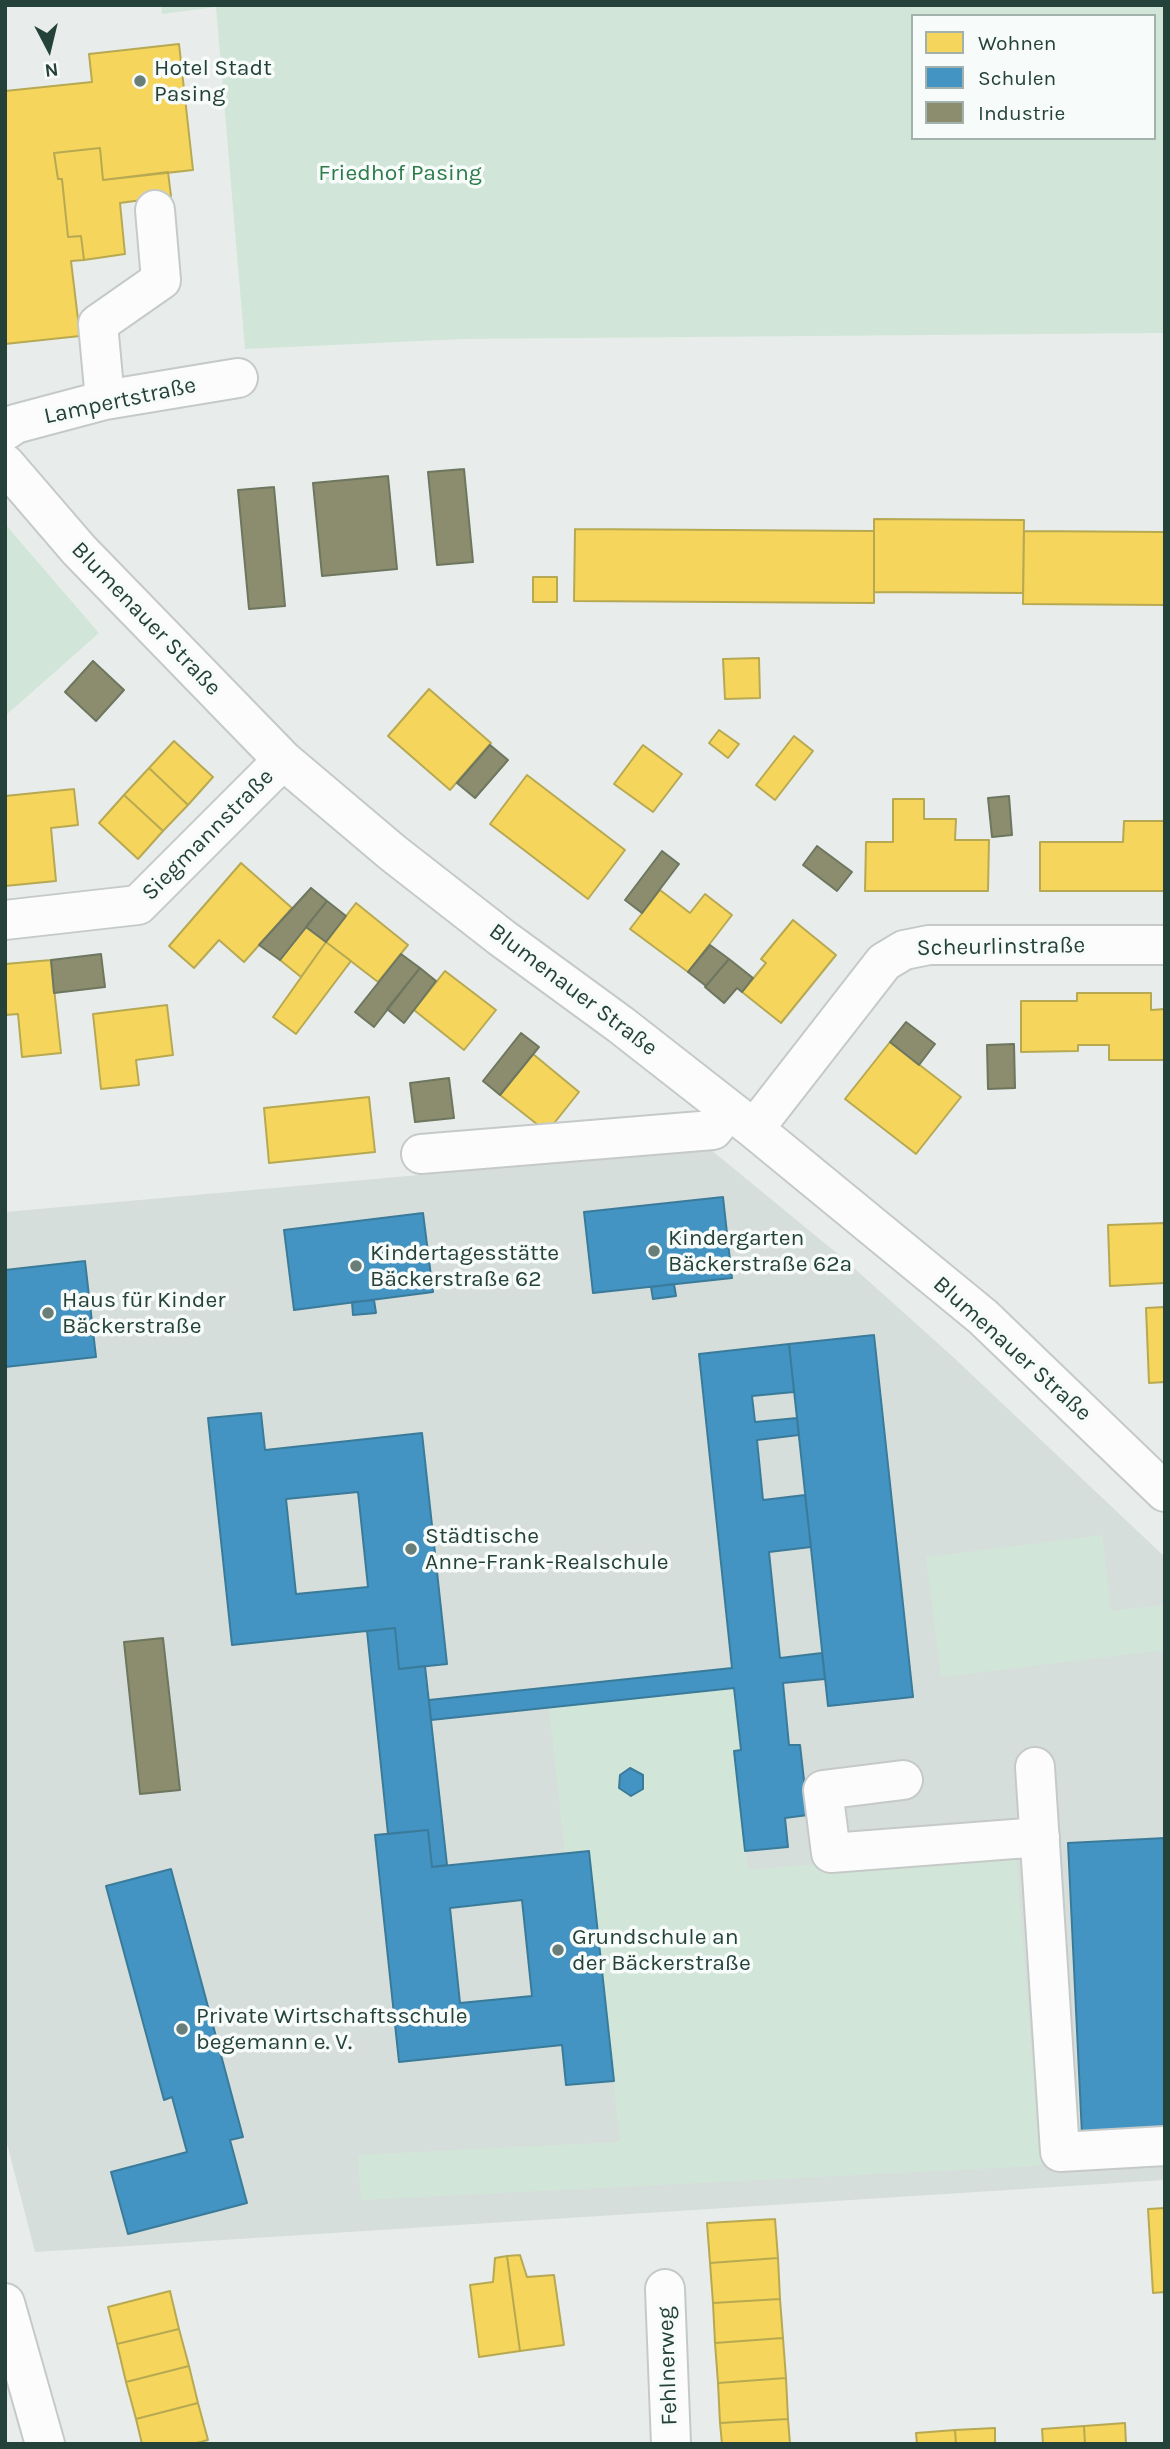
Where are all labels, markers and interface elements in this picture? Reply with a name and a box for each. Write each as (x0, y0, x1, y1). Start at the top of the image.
north arrow (14, 14, 84, 84)
legend (911, 14, 1156, 140)
text: Wohnen (978, 31, 1056, 55)
place label: Hotel Stadt Pasing (154, 54, 272, 108)
text: N (43, 58, 60, 82)
text: Schulen (978, 66, 1056, 90)
marker: Hotel Stadt Pasing (132, 73, 148, 89)
text: Industrie (978, 101, 1065, 125)
park label: Friedhof Pasing (318, 159, 482, 187)
street label: Lampertstraße (41, 371, 199, 431)
street label: Blumenauer Straße (65, 536, 227, 702)
street label: Siegmannstraße (136, 763, 280, 907)
street label: Blumenauer Straße (483, 918, 663, 1062)
street label: Scheurlinstraße (917, 932, 1085, 962)
place label: Kindergarten Bäckerstraße 62a (668, 1224, 852, 1278)
place label: Kindertagesstätte Bäckerstraße 62 (370, 1239, 559, 1293)
marker: Kindergarten Bäckerstraße 62a (646, 1243, 662, 1259)
marker: Kindertagesstätte Bäckerstraße 62 (348, 1258, 364, 1274)
street label: Blumenauer Straße (927, 1271, 1097, 1427)
place label: Haus für Kinder Bäckerstraße (62, 1286, 226, 1340)
marker: Haus für Kinder Bäckerstraße (40, 1305, 56, 1321)
place label: Städtische Anne-Frank-Realschule (425, 1522, 669, 1576)
marker: Städtische Anne-Frank-Realschule (403, 1541, 419, 1557)
place label: Grundschule an der Bäckerstraße (572, 1923, 751, 1977)
marker: Grundschule an der Bäckerstraße (550, 1942, 566, 1958)
place label: Private Wirtschaftsschule begemann e. V. (196, 2002, 468, 2056)
marker: Private Wirtschaftsschule begemann e. V. (174, 2021, 190, 2037)
street label: Fehlnerweg (652, 2306, 684, 2426)

